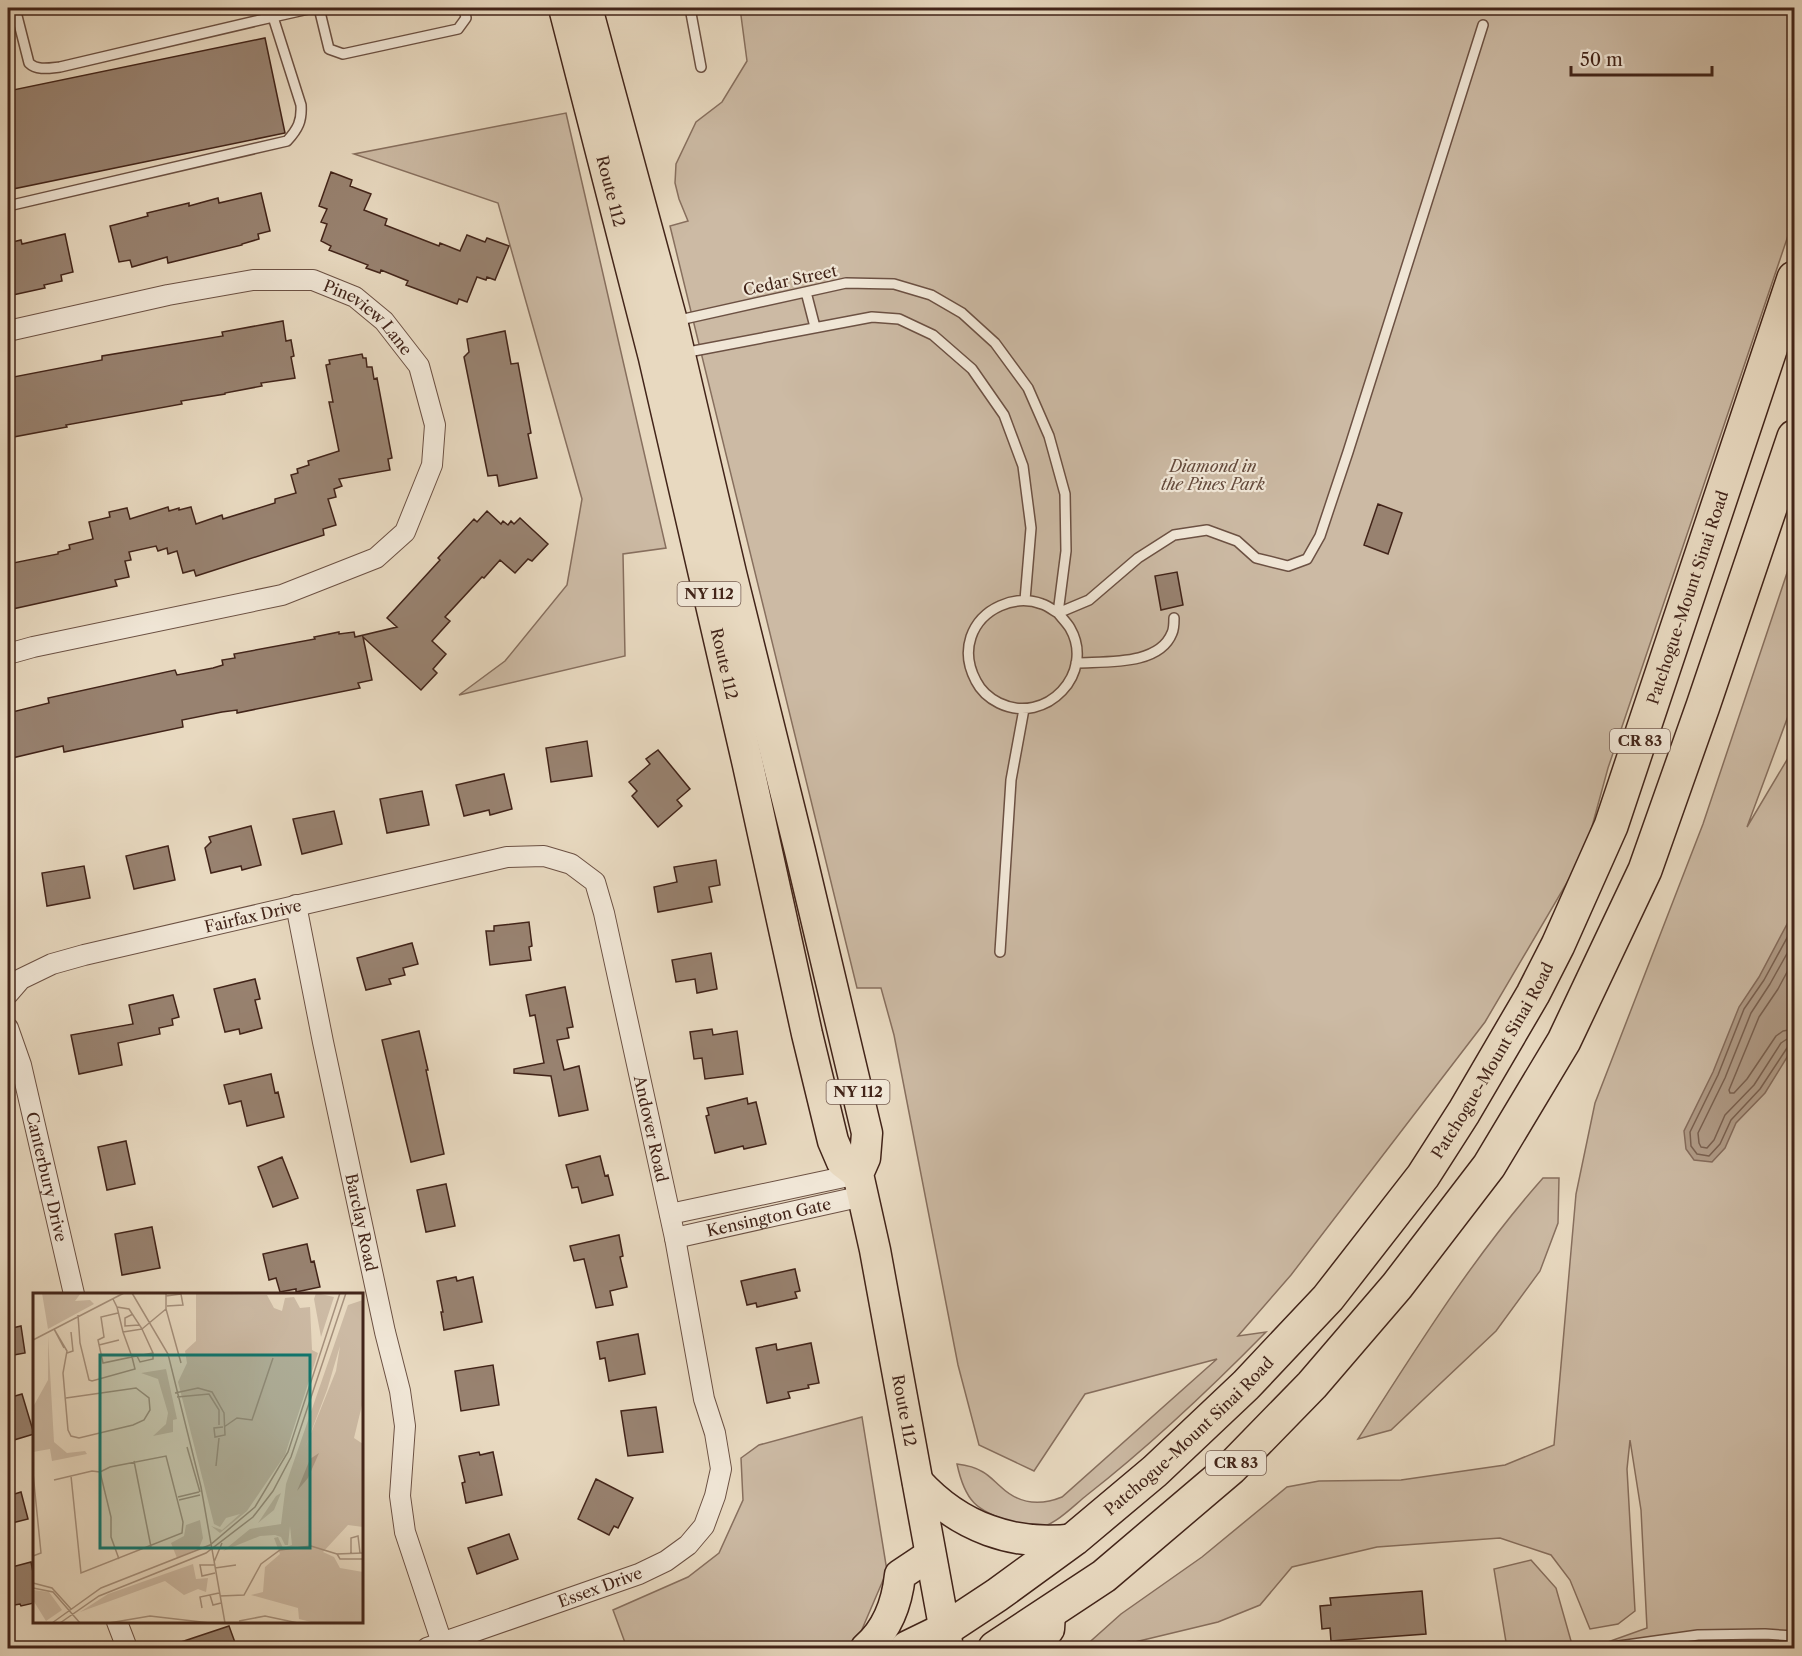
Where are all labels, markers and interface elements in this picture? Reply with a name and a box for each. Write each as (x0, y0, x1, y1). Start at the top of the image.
scale bar (1571, 39, 1712, 77)
text: 50 m (1580, 49, 1623, 71)
street label: Route 112 (592, 153, 630, 229)
street label: Cedar Street (741, 260, 839, 300)
street label: Pineview Lane (320, 275, 417, 359)
park label: Diamond in the Pines Park (1161, 456, 1266, 494)
street label: Patchogue-Mount Sinai Road (1642, 488, 1732, 707)
road number: NY 112 (678, 582, 740, 606)
street label: Route 112 (707, 626, 743, 701)
road number: CR 83 (1610, 729, 1670, 753)
street label: Fairfax Drive (202, 895, 304, 937)
street label: Patchogue-Mount Sinai Road (1427, 959, 1558, 1162)
street label: Andover Road (630, 1073, 673, 1184)
road number: NY 112 (826, 1080, 890, 1104)
street label: Canterbury Drive (22, 1110, 72, 1244)
street label: Barclay Road (341, 1171, 382, 1273)
street label: Kensington Gate (704, 1193, 833, 1241)
inset map (33, 1293, 363, 1623)
street label: Patchogue-Mount Sinai Road (1100, 1352, 1278, 1520)
street label: Route 112 (888, 1373, 921, 1448)
road number: CR 83 (1206, 1451, 1266, 1475)
street label: Essex Drive (555, 1563, 645, 1611)

